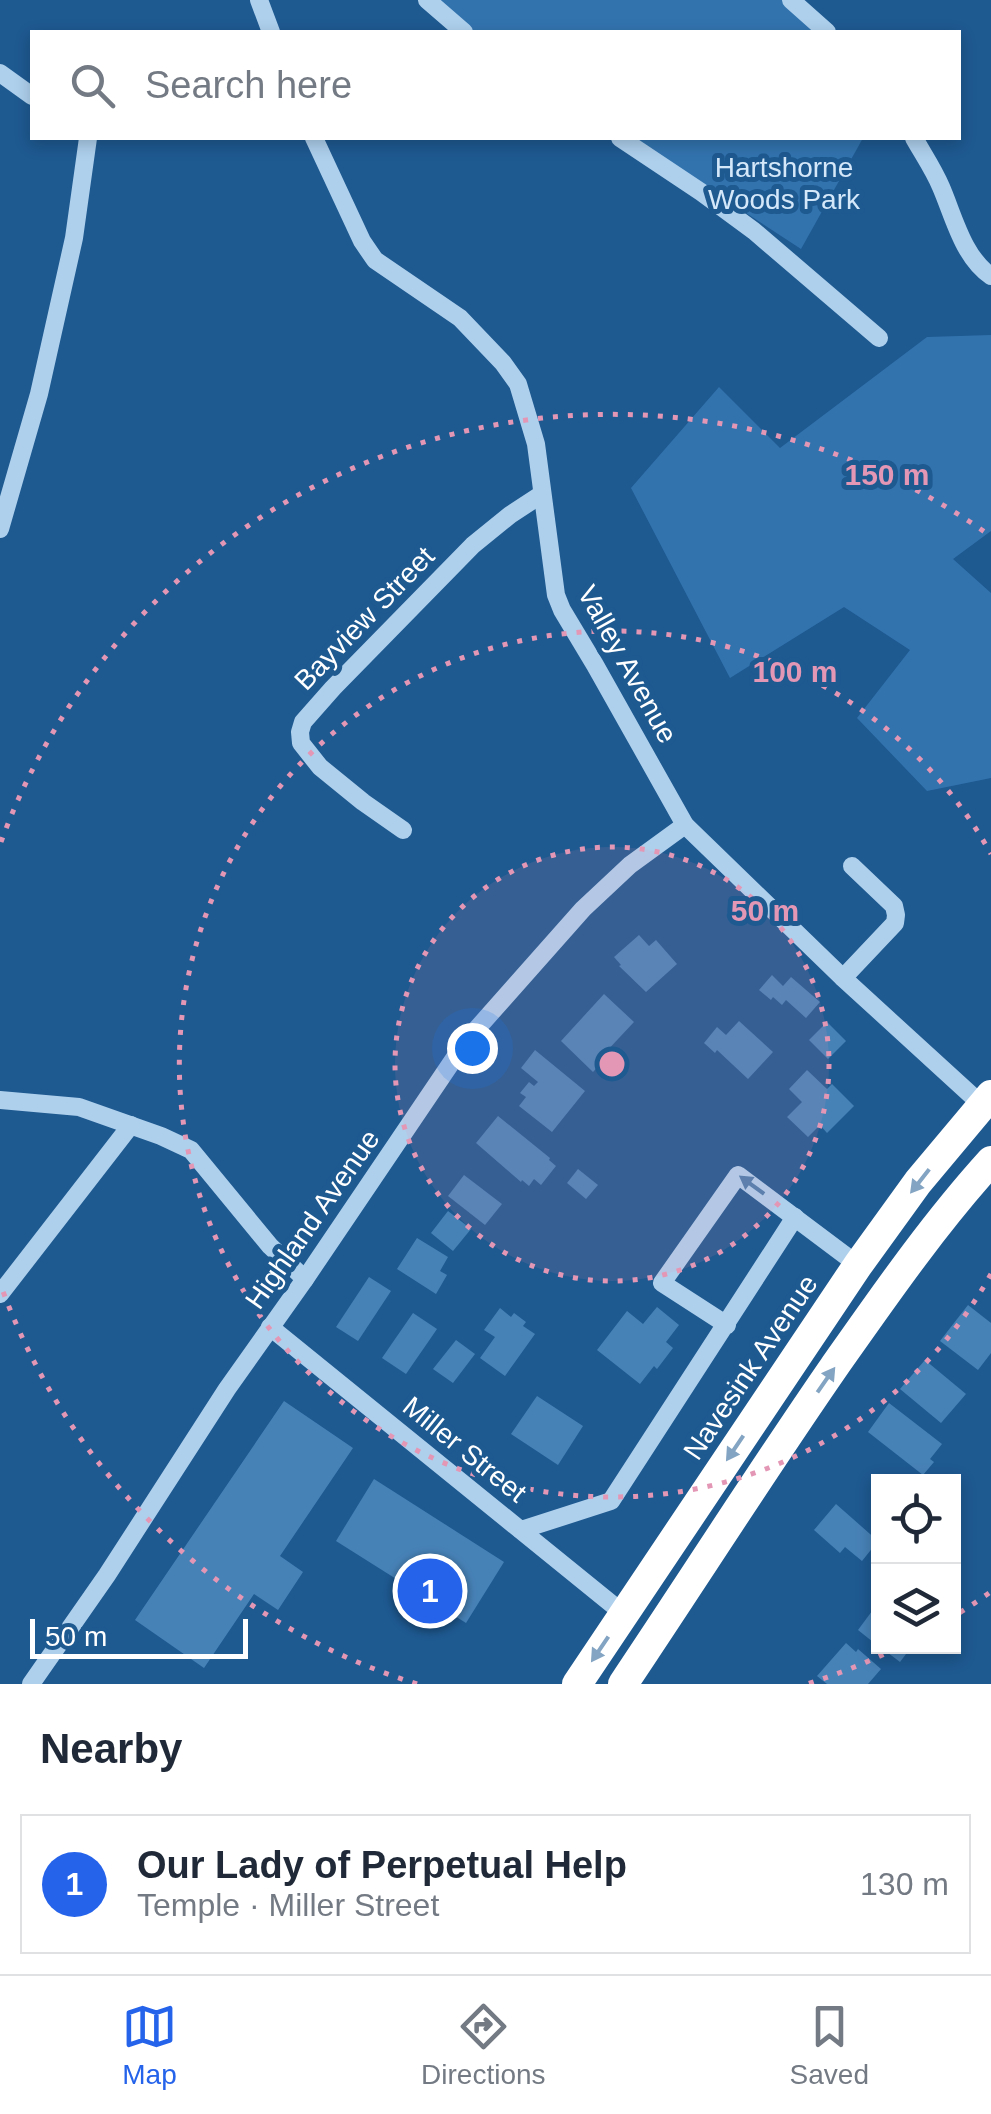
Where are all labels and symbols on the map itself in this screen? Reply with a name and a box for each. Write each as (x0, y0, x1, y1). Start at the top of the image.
park label: Hartshorne Woods Park (708, 152, 861, 215)
text: 150 m (844, 458, 930, 491)
street label: Bayview Street (288, 540, 441, 696)
street label: Valley Avenue (572, 580, 684, 748)
text: 100 m (752, 655, 838, 688)
text: 50 m (731, 894, 799, 927)
your location (447, 1023, 498, 1074)
centre of rings (594, 1046, 630, 1082)
street label: Highland Avenue (239, 1124, 386, 1315)
one-way arrow (910, 1168, 931, 1193)
one-way arrow (739, 1176, 765, 1196)
street label: Navesink Avenue (677, 1269, 824, 1465)
one-way arrow (816, 1366, 835, 1393)
street label: Miller Street (397, 1390, 533, 1509)
one-way arrow (726, 1434, 745, 1461)
pin: 1 (398, 1554, 462, 1628)
scale bar (30, 1614, 248, 1658)
one-way arrow (592, 1636, 610, 1663)

